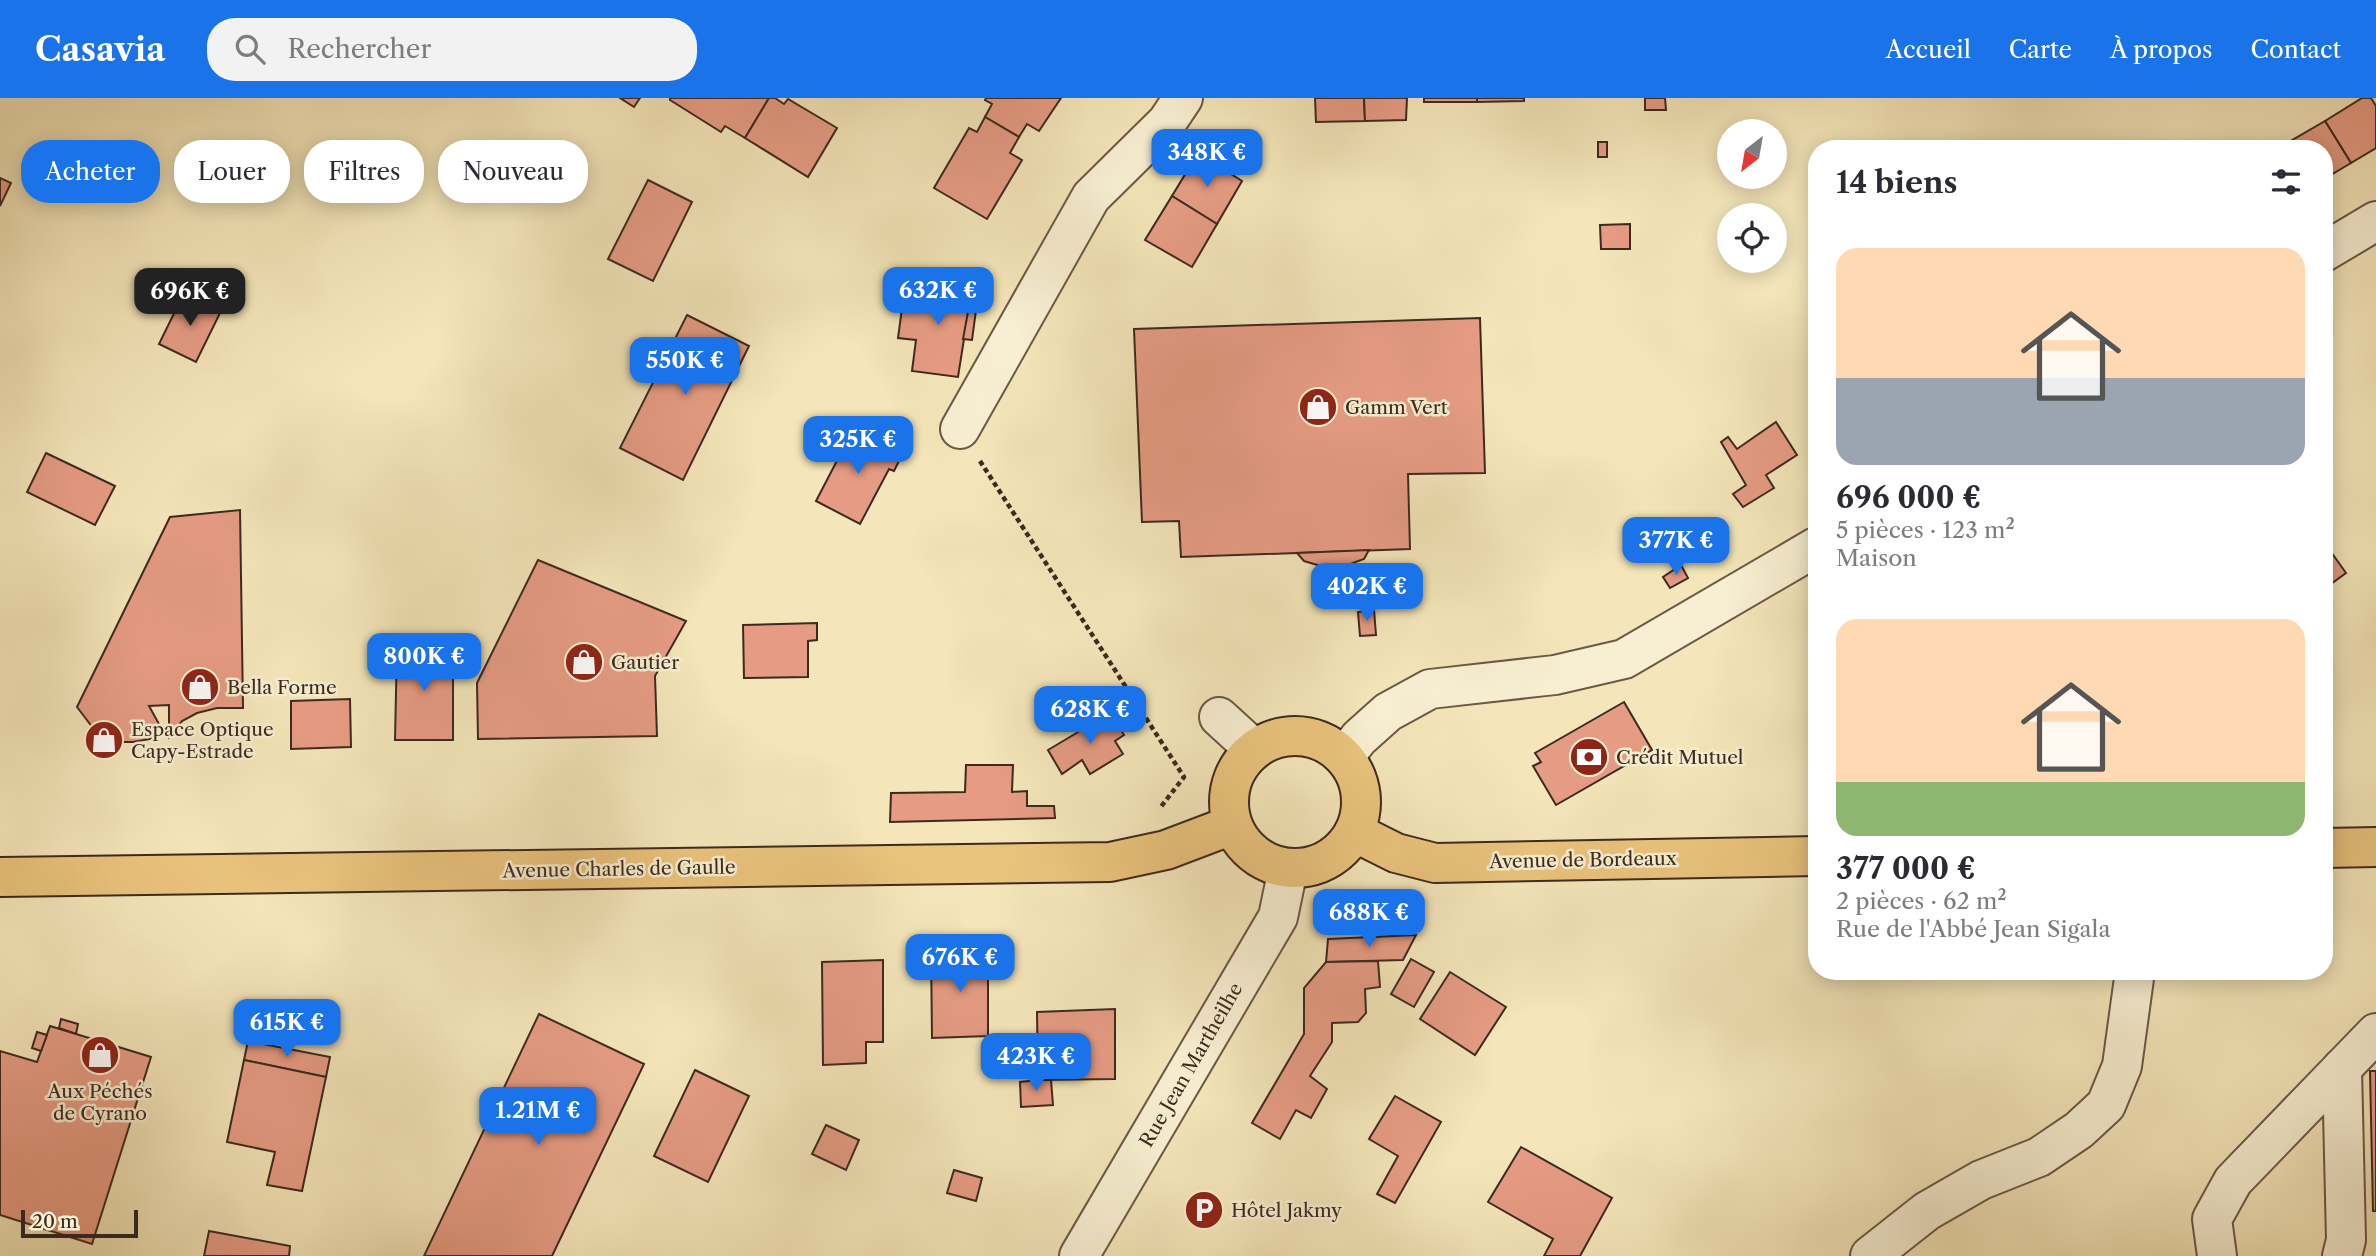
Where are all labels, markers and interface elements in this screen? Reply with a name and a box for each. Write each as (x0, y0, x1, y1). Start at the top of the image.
search box (207, 18, 697, 81)
text: Casavia (35, 29, 165, 70)
icon: search (231, 30, 269, 68)
text: Rechercher (287, 33, 431, 65)
text: Accueil (1886, 35, 1971, 64)
text: Carte (2009, 35, 2072, 64)
text: À propos (2110, 35, 2213, 64)
text: Contact (2251, 35, 2341, 64)
north arrow (1717, 119, 1787, 189)
map controls (1717, 119, 1787, 273)
pin: 348K € (1150, 130, 1264, 189)
text: 348K € (1168, 138, 1247, 166)
chip: Acheter (21, 140, 160, 203)
chip: Louer (174, 140, 290, 203)
chip: Filtres (304, 140, 424, 203)
chip: Nouveau (438, 140, 588, 203)
icon: filters (2267, 163, 2305, 201)
text: 14 biens (1836, 164, 1957, 201)
button: locate (1717, 203, 1787, 273)
pin: 696K € (133, 268, 247, 328)
pin: 632K € (881, 268, 995, 327)
text: 632K € (899, 276, 977, 304)
text: 696K € (150, 277, 230, 305)
icon: home (2008, 293, 2134, 419)
pin: 550K € (628, 338, 742, 397)
text: 550K € (646, 346, 724, 374)
shop icon: Gamm Vert (1297, 386, 1339, 428)
place label: Gamm Vert (1345, 396, 1448, 419)
pin: 325K € (801, 416, 915, 476)
text: 325K € (819, 425, 897, 453)
text: 696 000 € (1836, 479, 1981, 516)
text: 5 pièces · 123 m² (1836, 516, 2015, 544)
pin: 377K € (1619, 518, 1733, 577)
text: 377K € (1638, 526, 1714, 554)
text: Maison (1836, 544, 1917, 572)
pin: 402K € (1310, 564, 1424, 623)
text: 402K € (1327, 572, 1407, 600)
pin: 800K € (367, 634, 481, 693)
shop icon: Gautier (563, 641, 605, 683)
text: 800K € (383, 642, 465, 670)
place label: Gautier (611, 651, 679, 674)
icon: home (2008, 664, 2134, 790)
shop icon: Bella Forme (179, 666, 221, 708)
place label: Bella Forme (227, 676, 337, 699)
pin: 628K € (1033, 686, 1147, 746)
text: 628K € (1050, 695, 1130, 723)
place label: Espace Optique Capy-Estrade (131, 718, 274, 763)
shop icon: Espace Optique Capy-Estrade (83, 719, 125, 761)
bank icon: Crédit Mutuel (1568, 736, 1610, 778)
place label: Crédit Mutuel (1616, 746, 1744, 769)
street label: Avenue de Bordeaux (1488, 847, 1678, 873)
text: 377 000 € (1836, 850, 1976, 887)
street label: Avenue Charles de Gaulle (501, 855, 736, 883)
text: 2 pièces · 62 m² (1836, 887, 2007, 915)
pin: 688K € (1312, 890, 1426, 949)
text: 688K € (1329, 898, 1409, 926)
text: Rue de l'Abbé Jean Sigala (1836, 915, 2111, 943)
pin: 676K € (903, 934, 1017, 994)
text: 676K € (922, 943, 998, 971)
street label: Rue Jean Martheilhe (1135, 979, 1247, 1151)
pin: 615K € (230, 1000, 344, 1059)
text: 615K € (249, 1008, 325, 1036)
shop icon: Aux Péchés de Cyrano (79, 1034, 121, 1076)
pin: 423K € (979, 1034, 1093, 1093)
text: 423K € (997, 1042, 1075, 1070)
place label: Aux Péchés de Cyrano (47, 1080, 152, 1125)
pin: 1.21M € (473, 1088, 603, 1147)
text: 1.21M € (495, 1096, 581, 1124)
parking icon: Hôtel Jakmy (1183, 1189, 1225, 1231)
place label: Hôtel Jakmy (1231, 1199, 1342, 1222)
scale bar (21, 1207, 138, 1239)
text: 20 m (32, 1210, 78, 1233)

